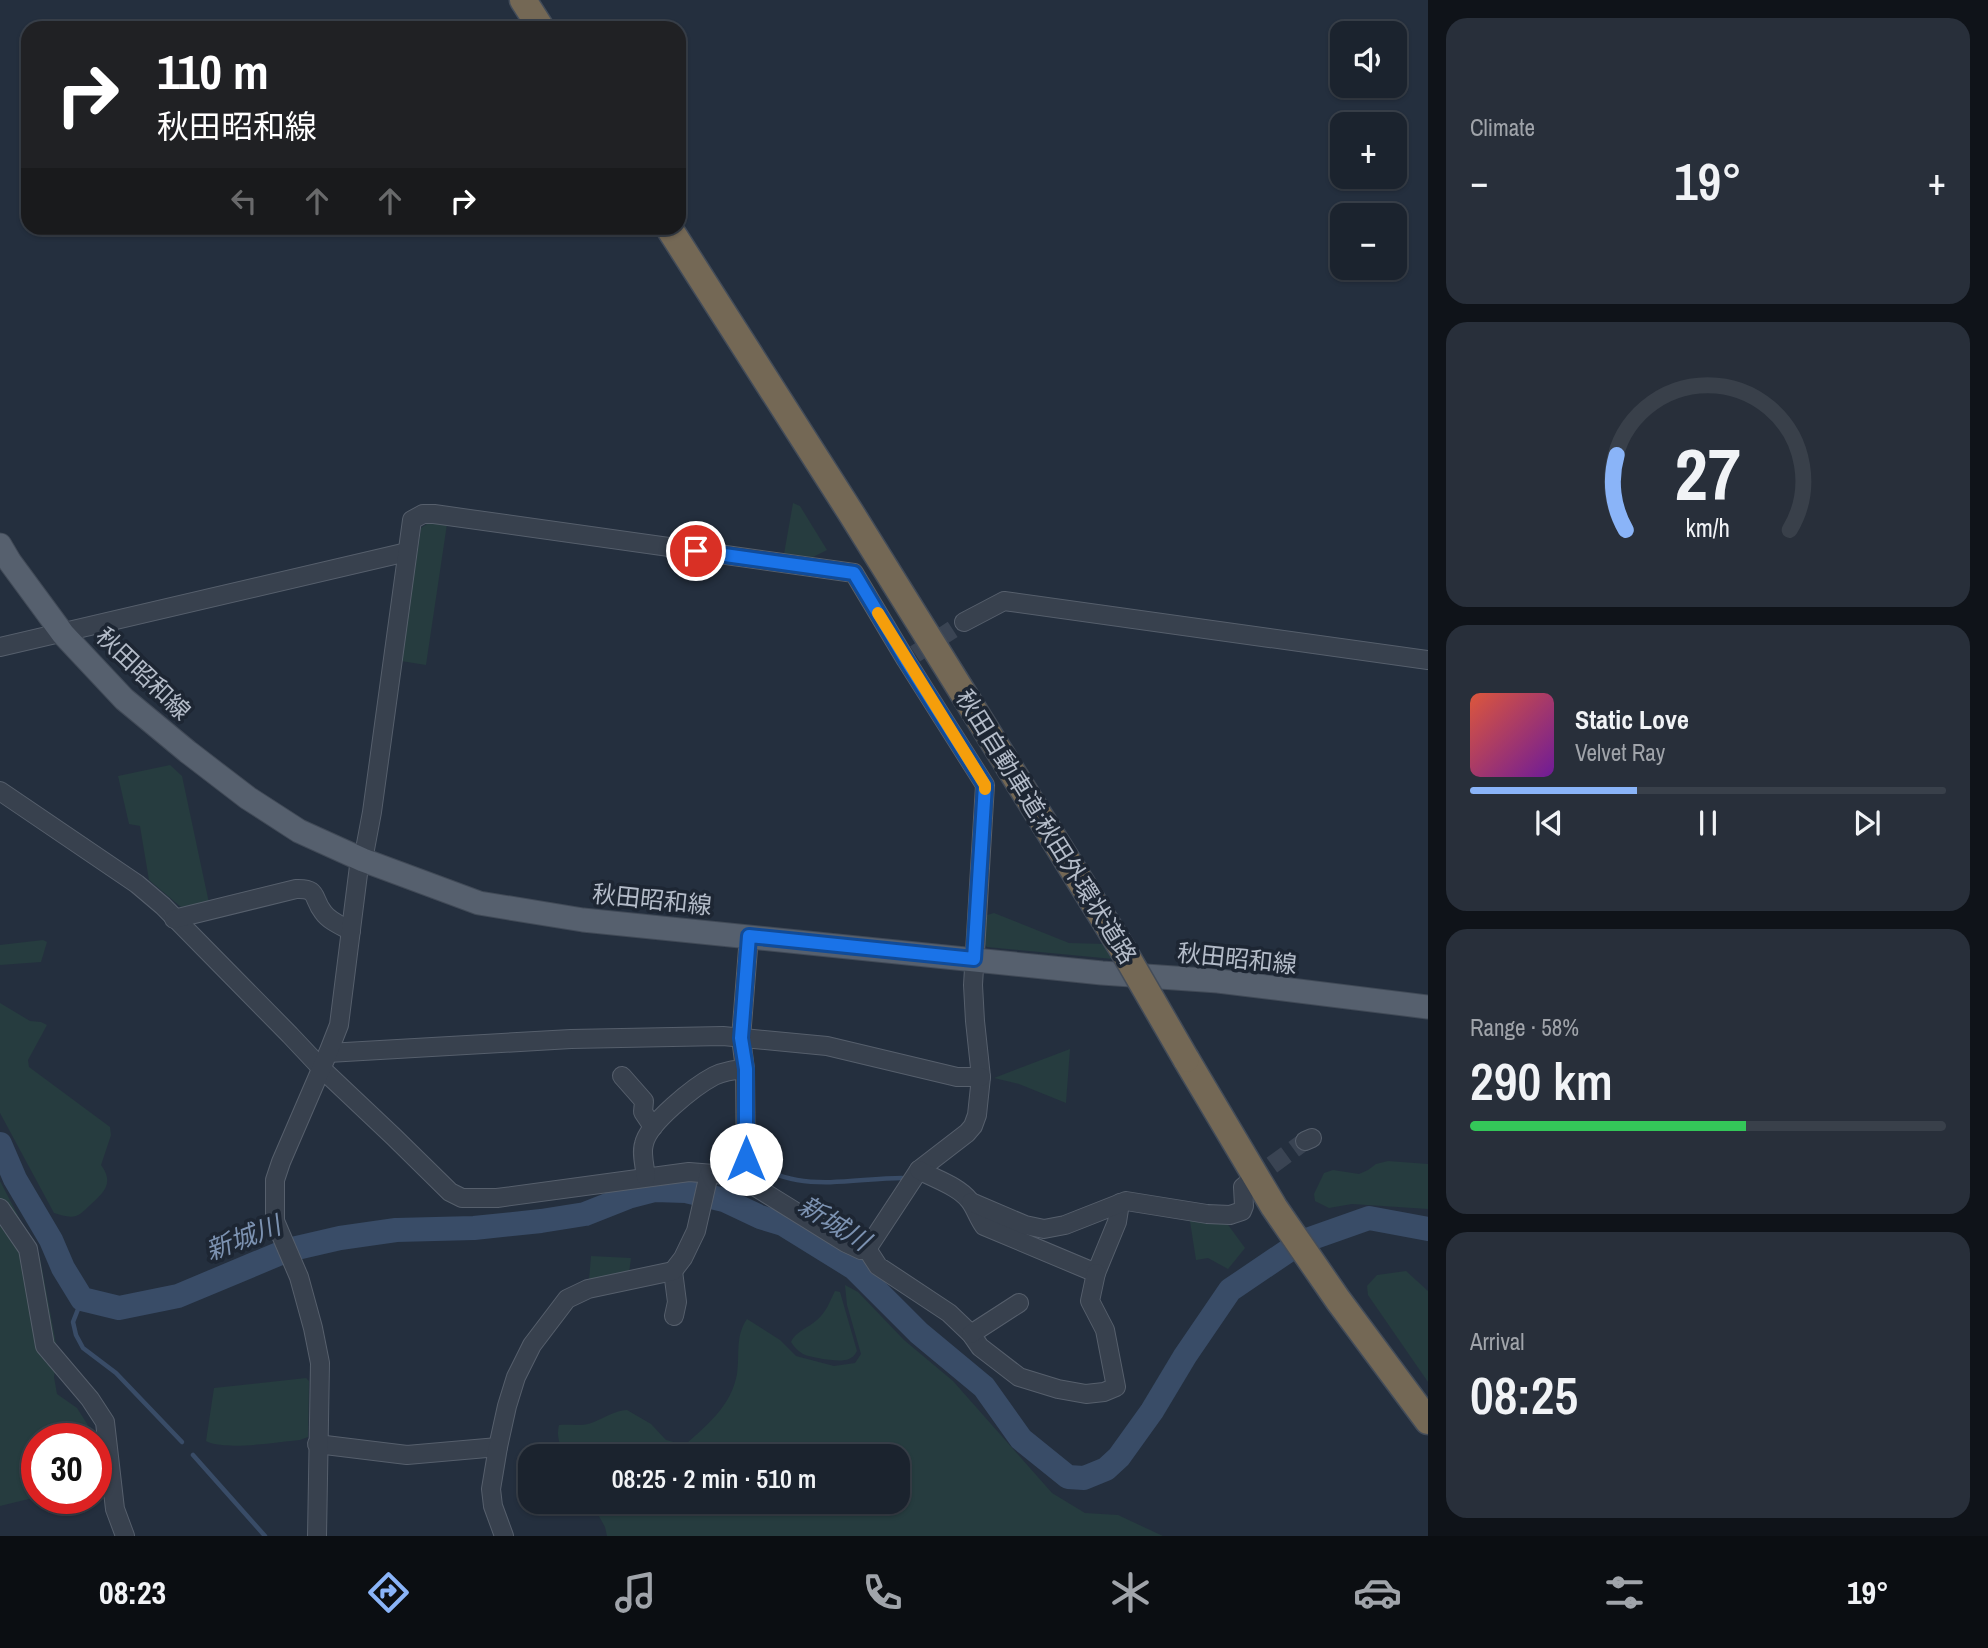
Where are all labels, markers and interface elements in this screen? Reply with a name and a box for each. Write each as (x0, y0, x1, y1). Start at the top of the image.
map controls (1330, 21, 1407, 280)
button: sound (1330, 21, 1407, 98)
text: 110 m (157, 38, 269, 104)
icon: right (42, 49, 133, 140)
text: 秋田昭和線 (157, 105, 317, 148)
button: + (1330, 112, 1407, 189)
text: Climate (1470, 112, 1535, 143)
text: 19° (1674, 146, 1742, 216)
text: − (1470, 156, 1488, 207)
text: + (1928, 156, 1946, 207)
icon: left (225, 182, 263, 220)
icon: ahead (298, 182, 336, 220)
icon: ahead (371, 182, 409, 220)
icon: right (444, 182, 482, 220)
button: − (1330, 203, 1407, 280)
text: 27 (1675, 426, 1741, 524)
text: km/h (1686, 511, 1730, 545)
pin (666, 521, 726, 581)
icon: arrive (677, 532, 715, 570)
street label: 秋田昭和線 (89, 620, 198, 726)
street label: 秋田自動車道;秋田外環状道路 (949, 683, 1145, 970)
text: Static Love (1575, 702, 1689, 737)
text: Velvet Ray (1575, 737, 1665, 768)
icon: previous (1530, 804, 1568, 842)
icon: pause (1689, 804, 1727, 842)
icon: next (1848, 804, 1886, 842)
street label: 秋田昭和線 (591, 877, 713, 921)
street label: 秋田昭和線 (1176, 936, 1298, 980)
text: Range · 58% (1470, 1012, 1579, 1043)
text: 290 km (1470, 1046, 1613, 1116)
position arrow (709, 1122, 783, 1196)
water label: 新城川 (792, 1187, 879, 1260)
water label: 新城川 (200, 1206, 288, 1268)
text: Arrival (1470, 1326, 1525, 1357)
text: 08:25 (1470, 1360, 1578, 1430)
speed limit sign: 30 (21, 1423, 112, 1514)
text: 08:25 · 2 min · 510 m (612, 1461, 816, 1496)
icon: directions (364, 1568, 413, 1617)
icon: music (611, 1568, 660, 1617)
icon: phone (858, 1568, 907, 1617)
icon: climate (1106, 1568, 1155, 1617)
icon: car (1353, 1568, 1402, 1617)
icon: filters (1600, 1568, 1649, 1617)
text: 08:23 (99, 1571, 166, 1614)
text: 19° (1847, 1571, 1889, 1614)

